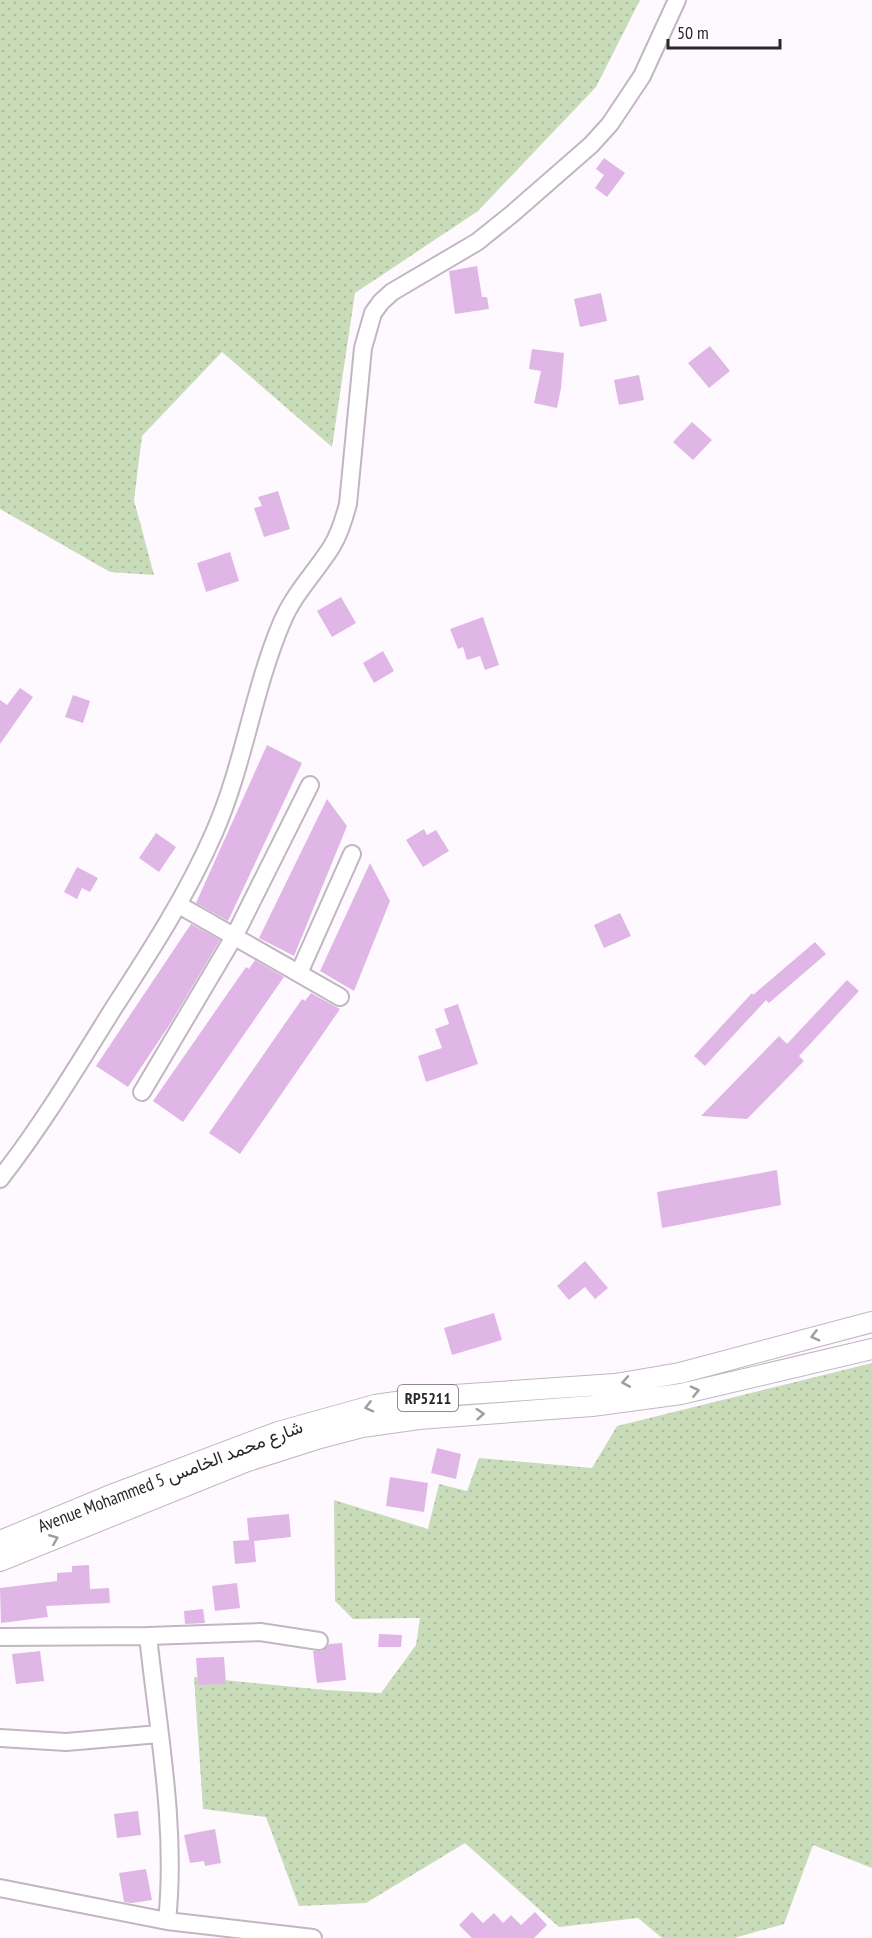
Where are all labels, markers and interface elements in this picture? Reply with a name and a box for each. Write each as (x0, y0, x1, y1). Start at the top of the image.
scale bar (668, 12, 780, 50)
text: 50 m (677, 21, 709, 44)
one-way arrow (811, 1329, 821, 1342)
one-way arrow (621, 1375, 631, 1387)
road number: RP5211 (398, 1385, 458, 1411)
one-way arrow (690, 1385, 700, 1398)
one-way arrow (365, 1400, 375, 1413)
one-way arrow (476, 1408, 485, 1421)
street label: Avenue Mohammed 5 شارع محمد الخامس (34, 1415, 306, 1538)
one-way arrow (49, 1534, 59, 1547)

